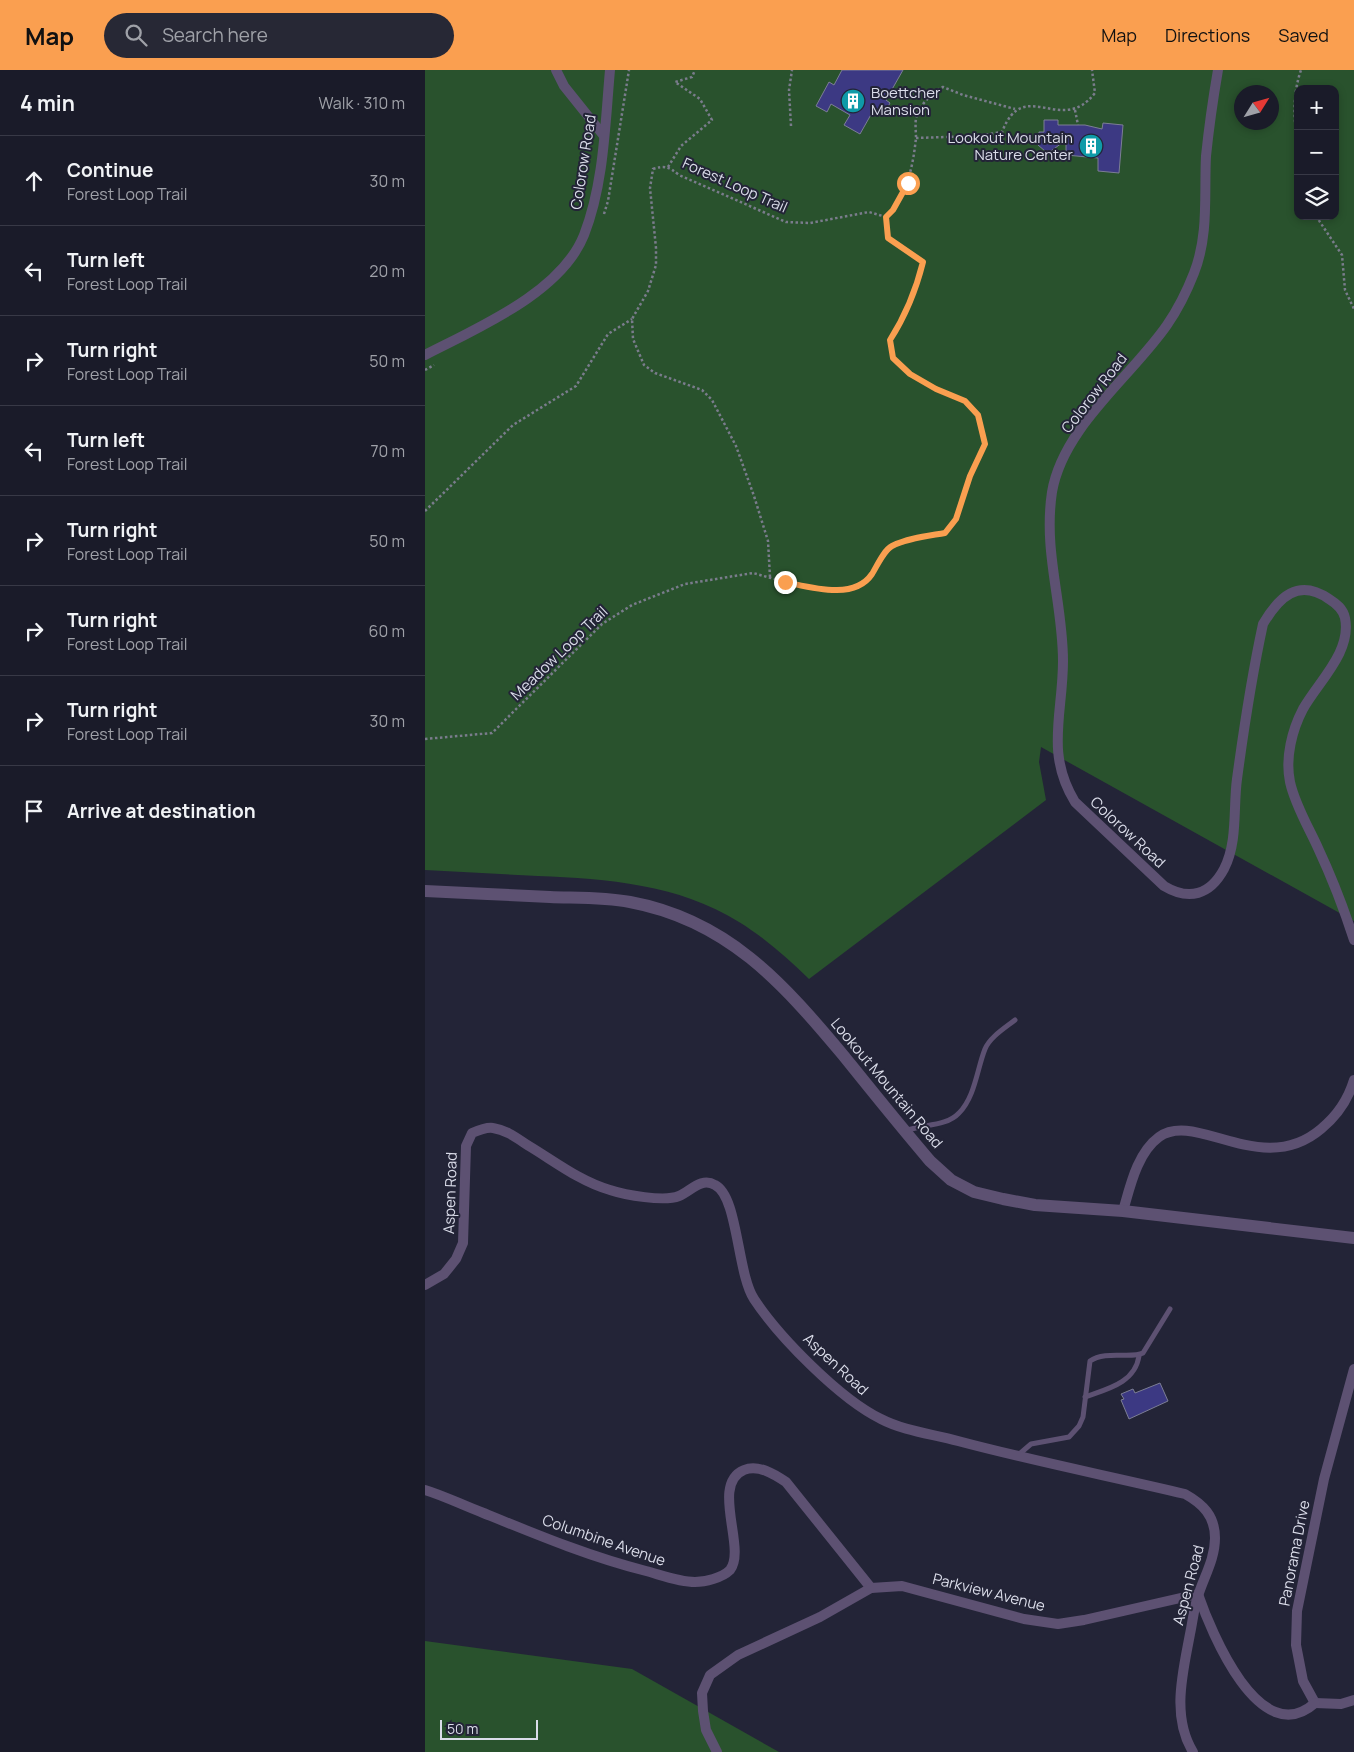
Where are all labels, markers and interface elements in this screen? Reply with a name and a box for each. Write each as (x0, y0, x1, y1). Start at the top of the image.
search box (104, 13, 454, 58)
text: Map (25, 19, 74, 52)
icon: search (122, 21, 150, 49)
text: Search here (162, 22, 268, 48)
text: Map (1101, 23, 1137, 47)
text: Directions (1165, 23, 1250, 47)
text: Saved (1278, 23, 1329, 47)
place label: Boettcher Mansion (871, 82, 941, 120)
north arrow (1234, 85, 1279, 130)
map controls (1294, 85, 1339, 220)
button: + (1294, 85, 1339, 130)
building icon: Boettcher Mansion (840, 88, 866, 114)
text: 4 min (20, 89, 75, 117)
text: Walk · 310 m (319, 92, 405, 114)
street label: Colorow Road (565, 113, 601, 211)
place label: Lookout Mountain Nature Center (947, 127, 1074, 165)
button: − (1294, 130, 1339, 175)
building icon: Lookout Mountain Nature Center (1078, 133, 1104, 159)
street label: Forest Loop Trail (679, 152, 791, 218)
text: Continue (67, 157, 153, 183)
icon: ahead (20, 167, 48, 195)
text: 30 m (370, 170, 405, 192)
route start (897, 172, 920, 195)
button: layers (1294, 175, 1339, 220)
text: Forest Loop Trail (67, 183, 188, 205)
text: Turn left (67, 247, 145, 273)
icon: left (20, 257, 48, 285)
text: 20 m (369, 260, 405, 282)
text: Forest Loop Trail (67, 273, 188, 295)
text: Turn right (67, 337, 157, 363)
icon: right (20, 347, 48, 375)
street label: Colorow Road (1056, 349, 1132, 437)
text: 50 m (369, 350, 405, 372)
text: Forest Loop Trail (67, 363, 188, 385)
text: Turn left (67, 427, 145, 453)
icon: left (20, 437, 48, 465)
text: 70 m (370, 440, 405, 462)
text: Forest Loop Trail (67, 453, 188, 475)
text: Turn right (67, 517, 157, 543)
icon: right (20, 527, 48, 555)
text: 50 m (369, 530, 405, 552)
text: Forest Loop Trail (67, 543, 188, 565)
route end (774, 571, 797, 594)
street label: Meadow Loop Trail (506, 601, 612, 705)
text: Turn right (67, 607, 157, 633)
icon: right (20, 617, 48, 645)
text: 60 m (369, 620, 405, 642)
text: Forest Loop Trail (67, 633, 188, 655)
text: Turn right (67, 697, 157, 723)
icon: right (20, 707, 48, 735)
text: 30 m (370, 710, 405, 732)
text: Forest Loop Trail (67, 723, 188, 745)
street label: Colorow Road (1086, 792, 1170, 872)
icon: arrive (20, 797, 48, 825)
text: Arrive at destination (67, 798, 256, 824)
street label: Lookout Mountain Road (826, 1013, 948, 1153)
street label: Aspen Road (438, 1152, 462, 1234)
street label: Aspen Road (799, 1328, 873, 1400)
street label: Panorama Drive (1273, 1498, 1315, 1608)
street label: Columbine Avenue (540, 1509, 669, 1571)
street label: Aspen Road (1167, 1543, 1209, 1627)
street label: Parkview Avenue (930, 1568, 1048, 1616)
scale bar (440, 1717, 537, 1740)
text: 50 m (447, 1719, 478, 1738)

